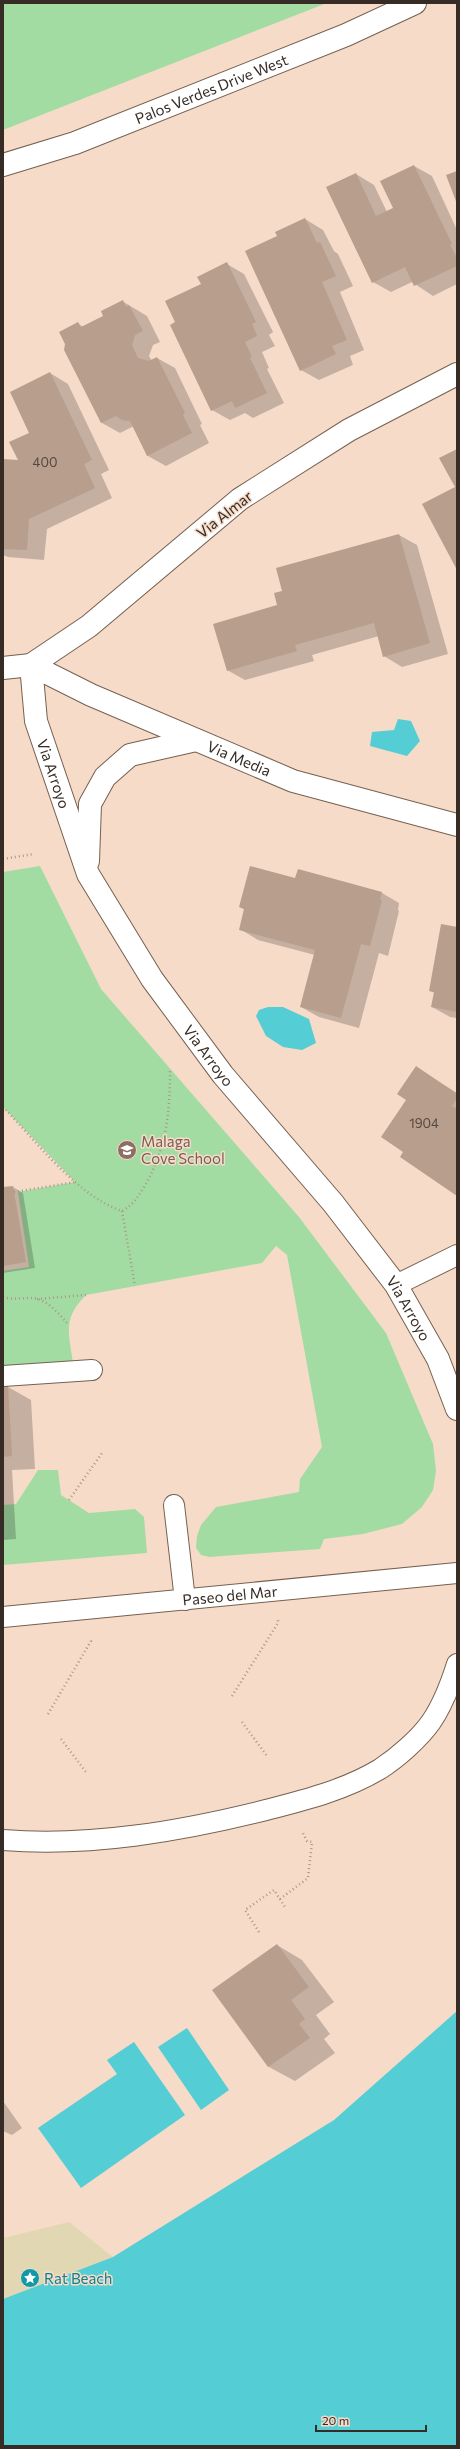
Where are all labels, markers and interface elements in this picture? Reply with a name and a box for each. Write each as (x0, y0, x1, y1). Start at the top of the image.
street label: Palos Verdes Drive West (132, 50, 290, 127)
house number: 400 (33, 454, 57, 470)
street label: Via Almar (192, 487, 256, 541)
street label: Via Arroyo (34, 737, 74, 811)
street label: Via Media (205, 737, 274, 780)
street label: Via Arroyo (180, 1021, 237, 1090)
house number: 1904 (409, 1115, 439, 1131)
place label: Malaga Cove School (141, 1132, 225, 1167)
school or university icon: Malaga Cove School (116, 1139, 138, 1161)
street label: Via Arroyo (383, 1272, 435, 1344)
street label: Paseo del Mar (182, 1581, 278, 1609)
place icon: Rat Beach (19, 2267, 41, 2289)
place label: Rat Beach (44, 2269, 112, 2287)
scale bar (316, 2407, 426, 2433)
text: 20 m (322, 2413, 349, 2427)

